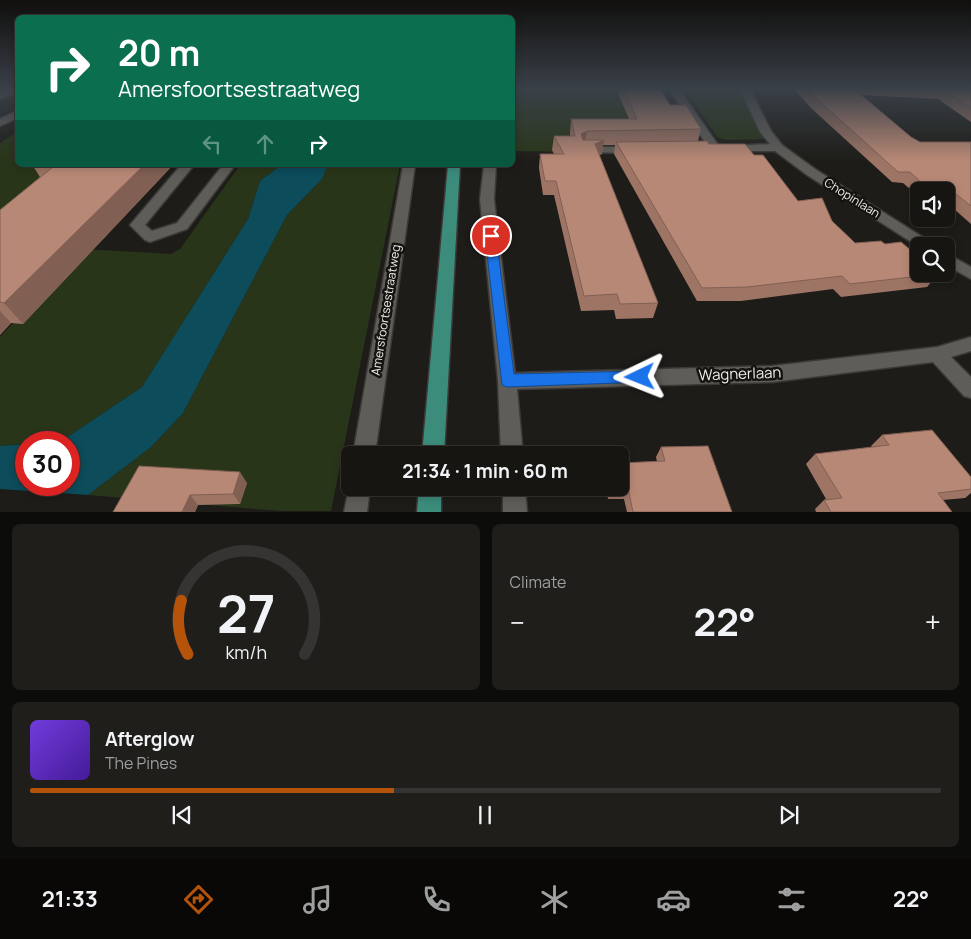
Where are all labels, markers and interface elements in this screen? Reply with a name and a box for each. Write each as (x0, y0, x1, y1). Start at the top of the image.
text: 20 m (118, 29, 200, 77)
icon: right (35, 35, 100, 100)
text: Amersfoortsestraatweg (118, 74, 360, 104)
icon: left (198, 130, 226, 158)
icon: ahead (251, 130, 279, 158)
icon: right (304, 130, 332, 158)
street label: Chopinlaan (821, 174, 884, 222)
map controls (910, 182, 955, 282)
button: sound (910, 182, 955, 227)
pin (470, 215, 512, 257)
icon: arrive (477, 222, 505, 250)
button: search (910, 237, 955, 282)
street label: Amersfoortsestraatweg (367, 243, 404, 377)
position arrow (613, 350, 665, 402)
street label: Wagnerlaan (698, 362, 782, 385)
speed limit sign: 30 (15, 431, 80, 496)
text: 21:34 · 1 min · 60 m (402, 458, 568, 484)
text: Climate (510, 571, 566, 593)
text: 27 (216, 578, 275, 649)
text: 22° (694, 595, 756, 647)
text: − (510, 603, 525, 641)
text: + (925, 603, 941, 641)
text: km/h (225, 640, 267, 664)
text: Afterglow (105, 726, 194, 752)
text: The Pines (105, 752, 177, 774)
icon: previous (168, 801, 196, 829)
icon: pause (471, 801, 499, 829)
icon: next (775, 801, 803, 829)
icon: directions (181, 882, 216, 917)
icon: music (300, 882, 335, 917)
icon: phone (419, 882, 454, 917)
icon: climate (537, 882, 572, 917)
icon: car (656, 882, 691, 917)
icon: filters (774, 882, 809, 917)
text: 21:33 (42, 884, 98, 914)
text: 22° (893, 884, 929, 914)

